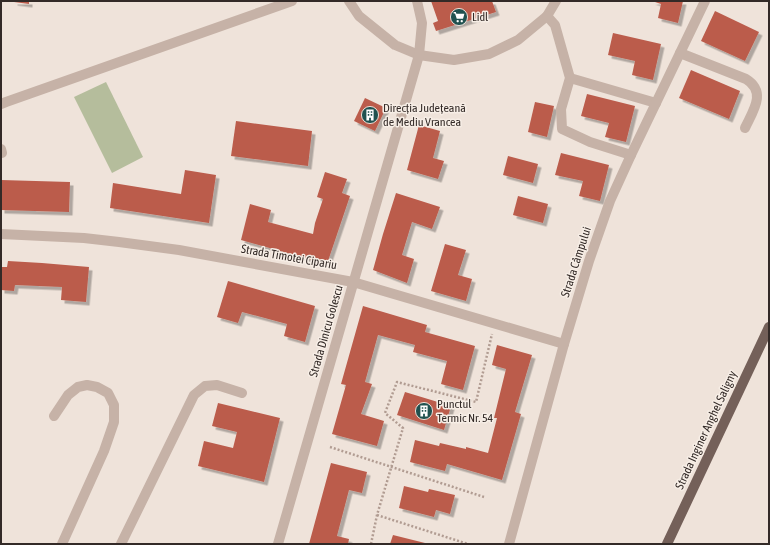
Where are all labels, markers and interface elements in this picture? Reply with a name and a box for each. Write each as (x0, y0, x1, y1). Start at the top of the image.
supermarket icon: Lidl (449, 7, 469, 27)
place label: Lidl (472, 10, 489, 24)
place label: Direcția Județeană de Mediu Vrancea (383, 101, 466, 129)
building icon: Direcția Județeană de Mediu Vrancea (360, 105, 380, 125)
street label: Strada Câmpului (558, 225, 594, 299)
street label: Strada Timotei Cipariu (240, 242, 338, 272)
street label: Strada Dinicu Golescu (306, 283, 346, 379)
street label: Strada Inginer Anghel Saligny (672, 369, 740, 491)
place label: Punctul Termic Nr. 54 (437, 397, 494, 425)
building icon: Punctul Termic Nr. 54 (414, 401, 434, 421)

